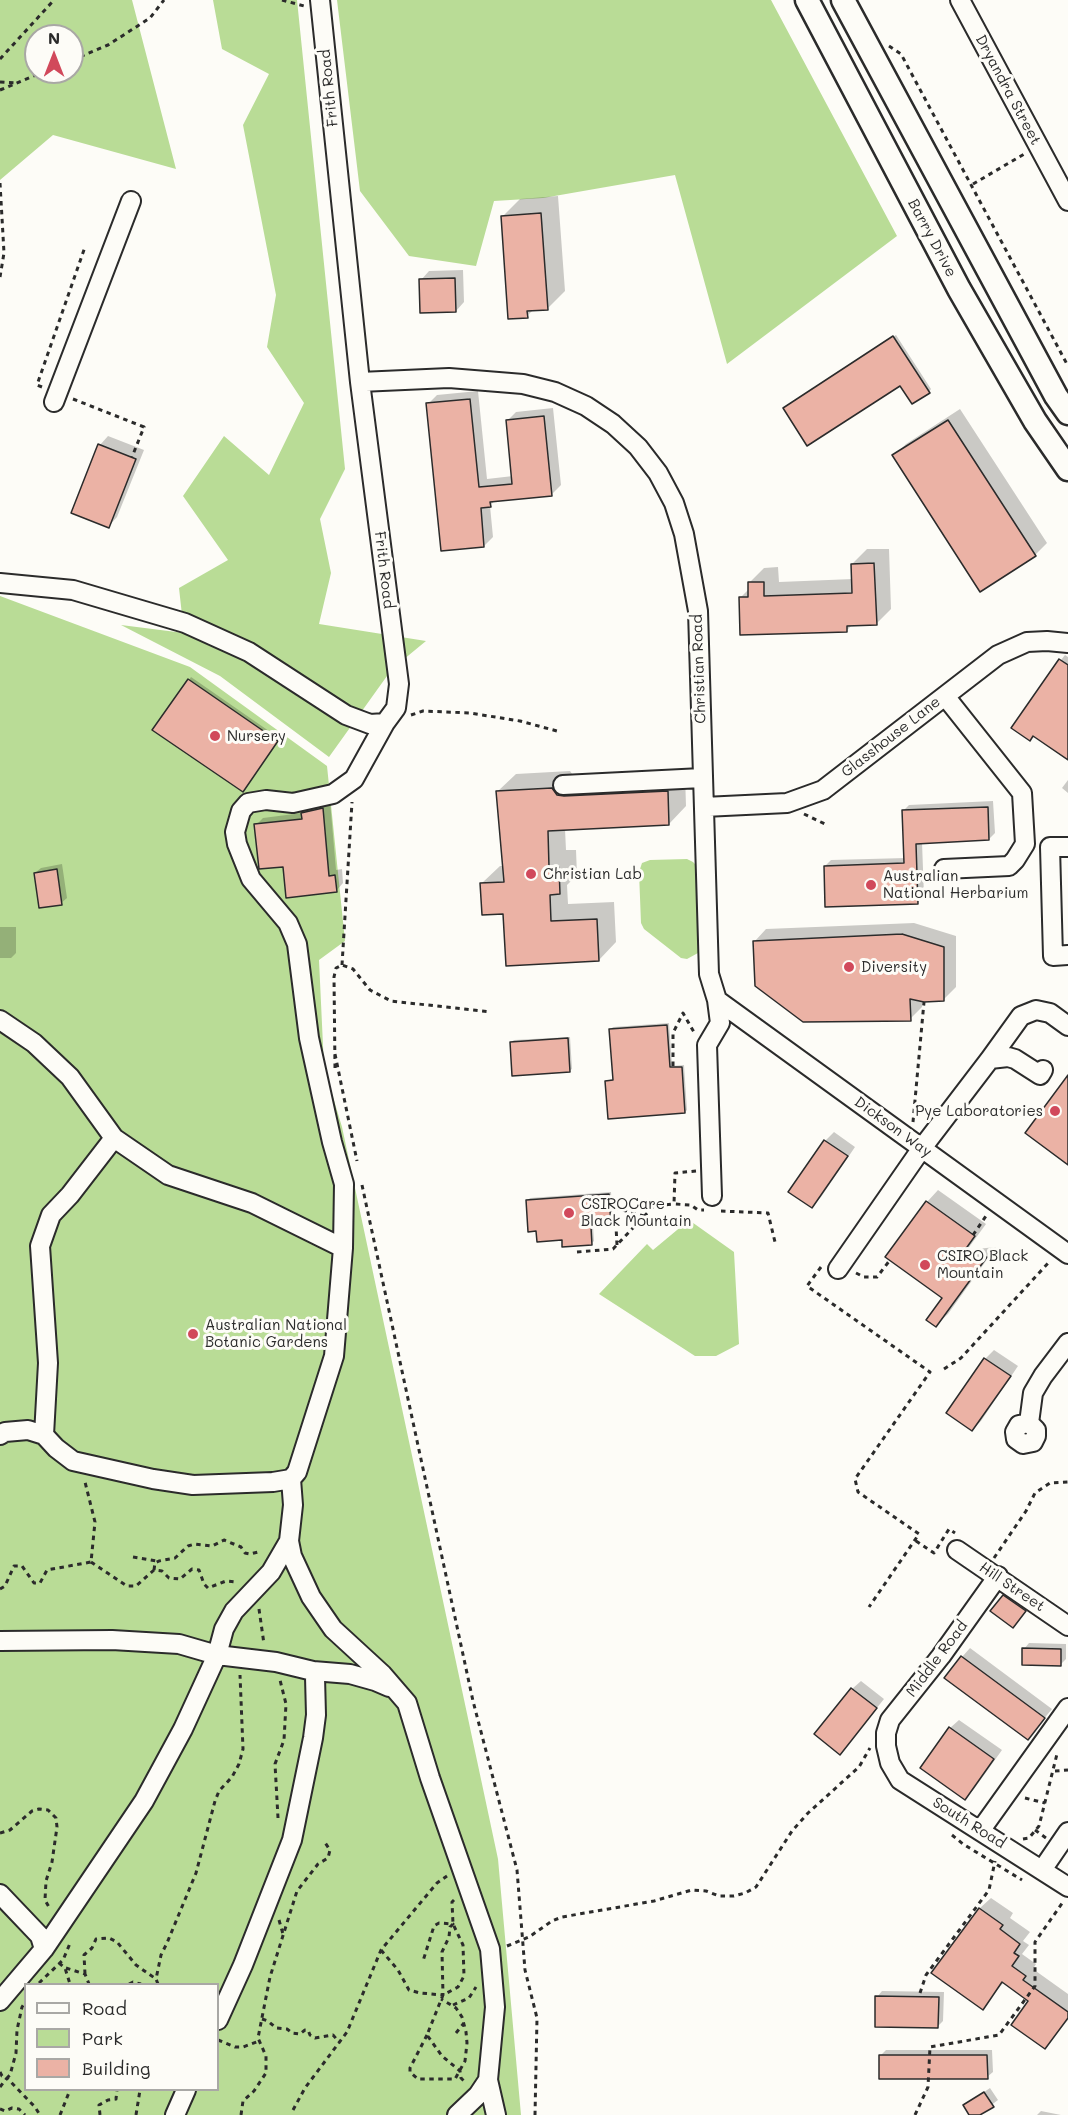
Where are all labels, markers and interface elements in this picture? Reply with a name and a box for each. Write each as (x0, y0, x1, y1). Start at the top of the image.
north arrow (24, 24, 84, 84)
text: N (48, 27, 60, 48)
street label: Dryandra Street (971, 32, 1045, 148)
street label: Frith Road (316, 48, 342, 128)
street label: Barry Drive (904, 196, 960, 280)
street label: Frith Road (370, 530, 398, 610)
street label: Christian Road (688, 614, 710, 724)
street label: Glasshouse Lane (838, 693, 944, 781)
place label: Nursery (227, 727, 286, 745)
marker: Nursery (208, 729, 222, 743)
place label: Christian Lab (543, 865, 642, 883)
marker: Christian Lab (524, 867, 538, 881)
place label: Australian National Herbarium (883, 867, 1028, 902)
marker: Australian National Herbarium (864, 878, 878, 892)
place label: Diversity (861, 958, 927, 976)
marker: Diversity (842, 960, 856, 974)
street label: Dickson Way (851, 1093, 935, 1161)
place label: Pye Laboratories (915, 1102, 1043, 1120)
marker: Pye Laboratories (1048, 1104, 1062, 1118)
place label: CSIROCare Black Mountain (581, 1195, 691, 1230)
marker: CSIROCare Black Mountain (562, 1206, 576, 1220)
place label: CSIRO Black Mountain (937, 1247, 1028, 1282)
marker: CSIRO Black Mountain (918, 1258, 932, 1272)
place label: Australian National Botanic Gardens (205, 1316, 347, 1351)
marker: Australian National Botanic Gardens (186, 1327, 200, 1341)
street label: Hill Street (976, 1558, 1048, 1616)
street label: Middle Road (902, 1617, 972, 1701)
street label: South Road (929, 1793, 1009, 1853)
legend (24, 1983, 219, 2091)
text: Road (82, 1996, 127, 2020)
text: Park (82, 2026, 123, 2050)
text: Building (82, 2056, 150, 2080)

